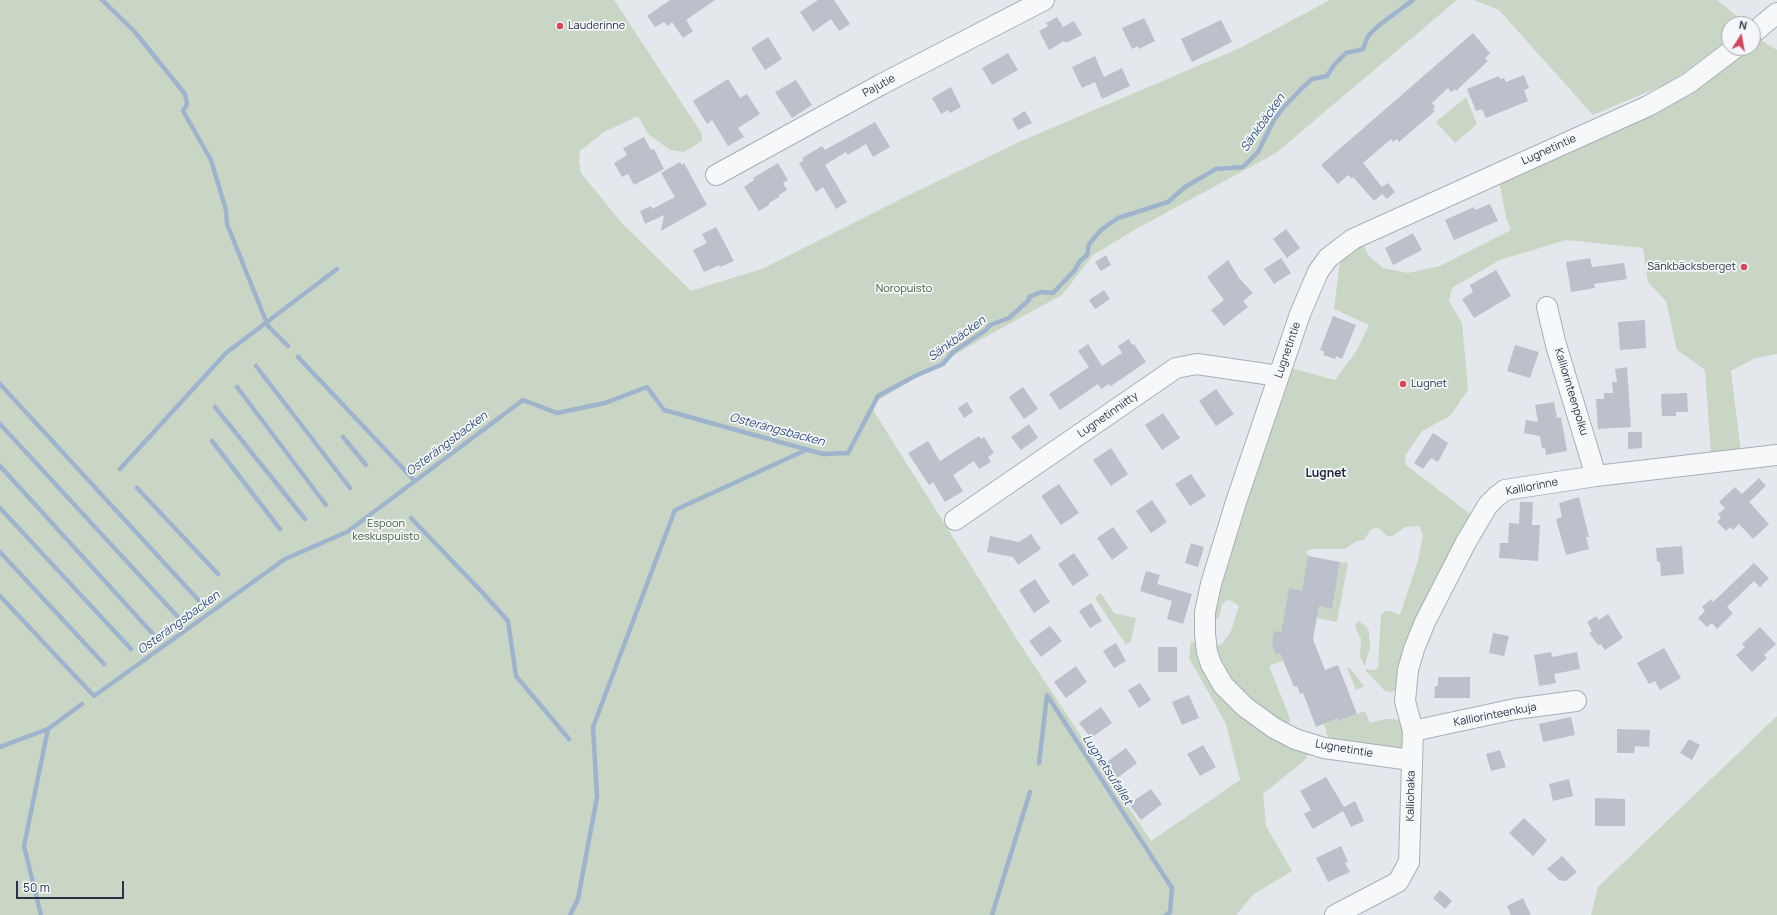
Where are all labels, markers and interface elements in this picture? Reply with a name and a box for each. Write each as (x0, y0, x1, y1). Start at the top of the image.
north arrow (1721, 16, 1761, 56)
text: N (1738, 17, 1749, 33)
place label: Lauderinne (568, 19, 625, 33)
marker: Lauderinne (555, 21, 565, 31)
street label: Pajutie (860, 72, 898, 100)
water label: Sänkbäcken (1238, 91, 1288, 155)
street label: Lugnetintie (1520, 132, 1578, 168)
place label: Sänkbäcksberget (1647, 260, 1736, 274)
marker: Sänkbäcksberget (1739, 262, 1749, 272)
park label: Noropuisto (876, 282, 932, 296)
water label: Sänkbäcken (926, 313, 988, 365)
street label: Lugnetintie (1272, 320, 1304, 380)
street label: Kalliorinteenpolku (1551, 347, 1591, 437)
place label: Lugnet (1411, 377, 1447, 391)
marker: Lugnet (1398, 379, 1408, 389)
street label: Lugnetinniitty (1075, 389, 1141, 441)
water label: Osterängsbacken (404, 409, 490, 479)
water label: Osterängsbacken (728, 410, 826, 450)
district label: Lugnet (1305, 467, 1347, 481)
street label: Kalliorinne (1505, 475, 1559, 499)
park label: Espoon keskuspuisto (352, 517, 420, 543)
water label: Osterängsbacken (135, 588, 223, 658)
street label: Kalliorinteenkuja (1452, 700, 1538, 730)
water label: Lugnetsufallet (1079, 732, 1135, 808)
street label: Lugnetintie (1314, 737, 1374, 761)
street label: Kalliohaka (1404, 770, 1418, 822)
scale bar (18, 873, 126, 899)
text: 50 m (23, 879, 50, 896)

